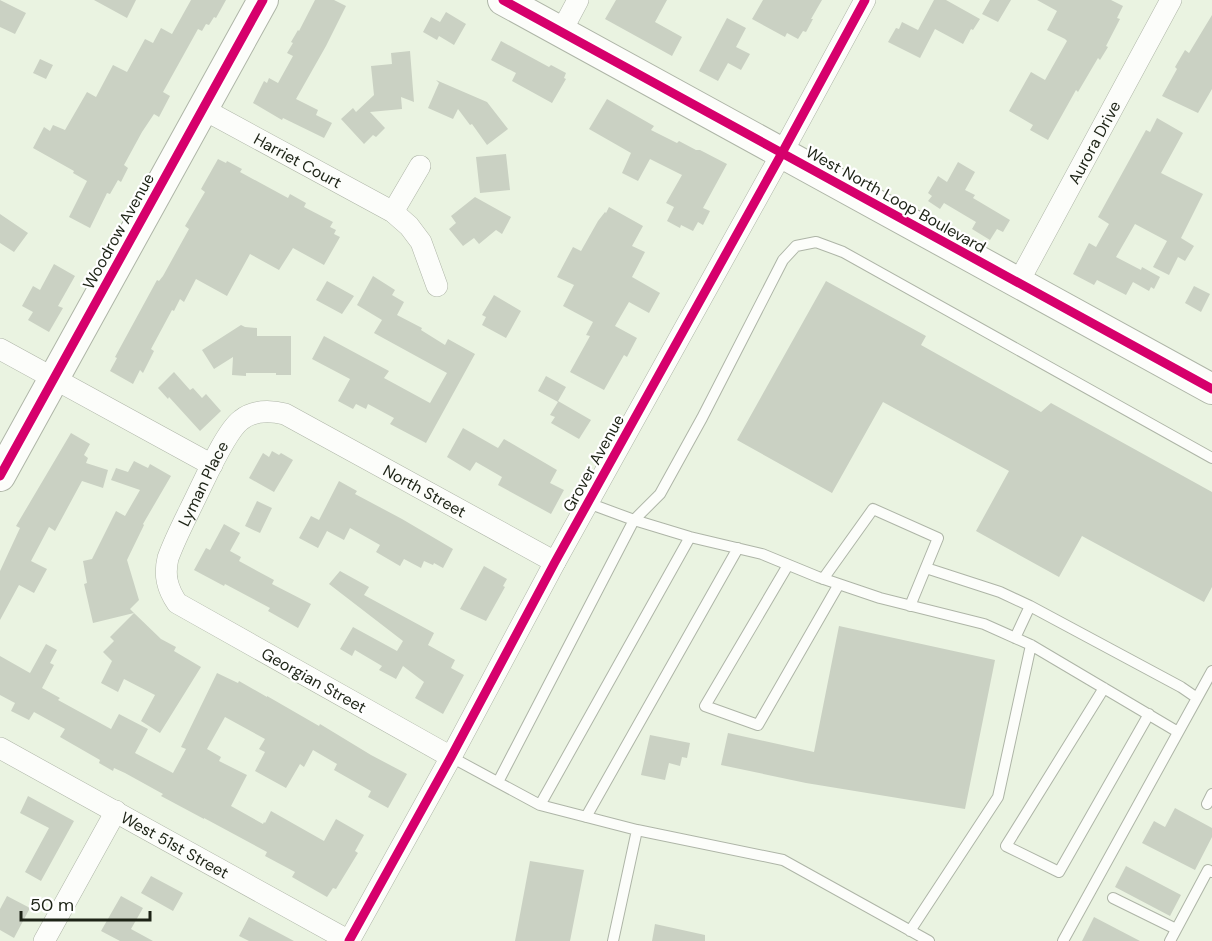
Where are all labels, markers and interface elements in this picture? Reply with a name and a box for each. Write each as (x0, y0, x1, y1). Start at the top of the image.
street label: Aurora Drive (1064, 97, 1126, 188)
street label: Harriet Court (250, 129, 345, 193)
street label: West North Loop Boulevard (802, 141, 989, 258)
street label: Woodrow Avenue (78, 170, 159, 293)
street label: Grover Avenue (558, 411, 629, 516)
street label: Lyman Place (173, 437, 233, 530)
street label: North Street (379, 460, 470, 522)
street label: Georgian Street (258, 643, 370, 718)
street label: West 51st Street (117, 807, 233, 884)
scale bar (21, 884, 150, 922)
text: 50 m (30, 893, 74, 917)

